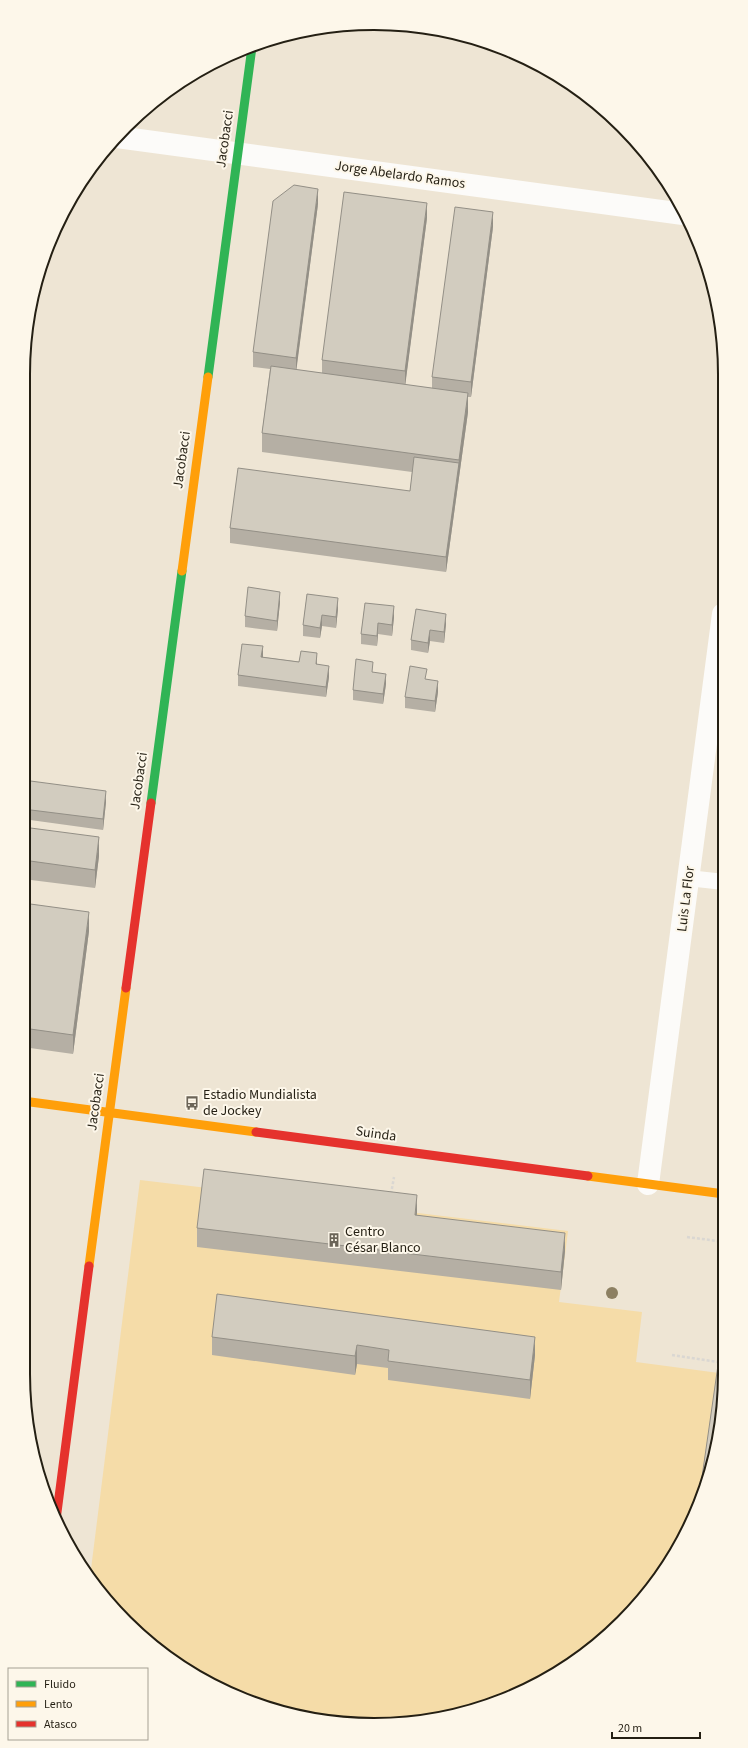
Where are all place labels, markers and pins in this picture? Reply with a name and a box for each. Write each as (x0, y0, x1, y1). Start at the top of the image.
place label: Estadio Mundialista de Jockey (203, 1085, 317, 1121)
bus stop icon: Estadio Mundialista de Jockey (184, 1095, 200, 1111)
place label: Centro César Blanco (345, 1222, 421, 1258)
building icon: Centro César Blanco (326, 1232, 342, 1248)

